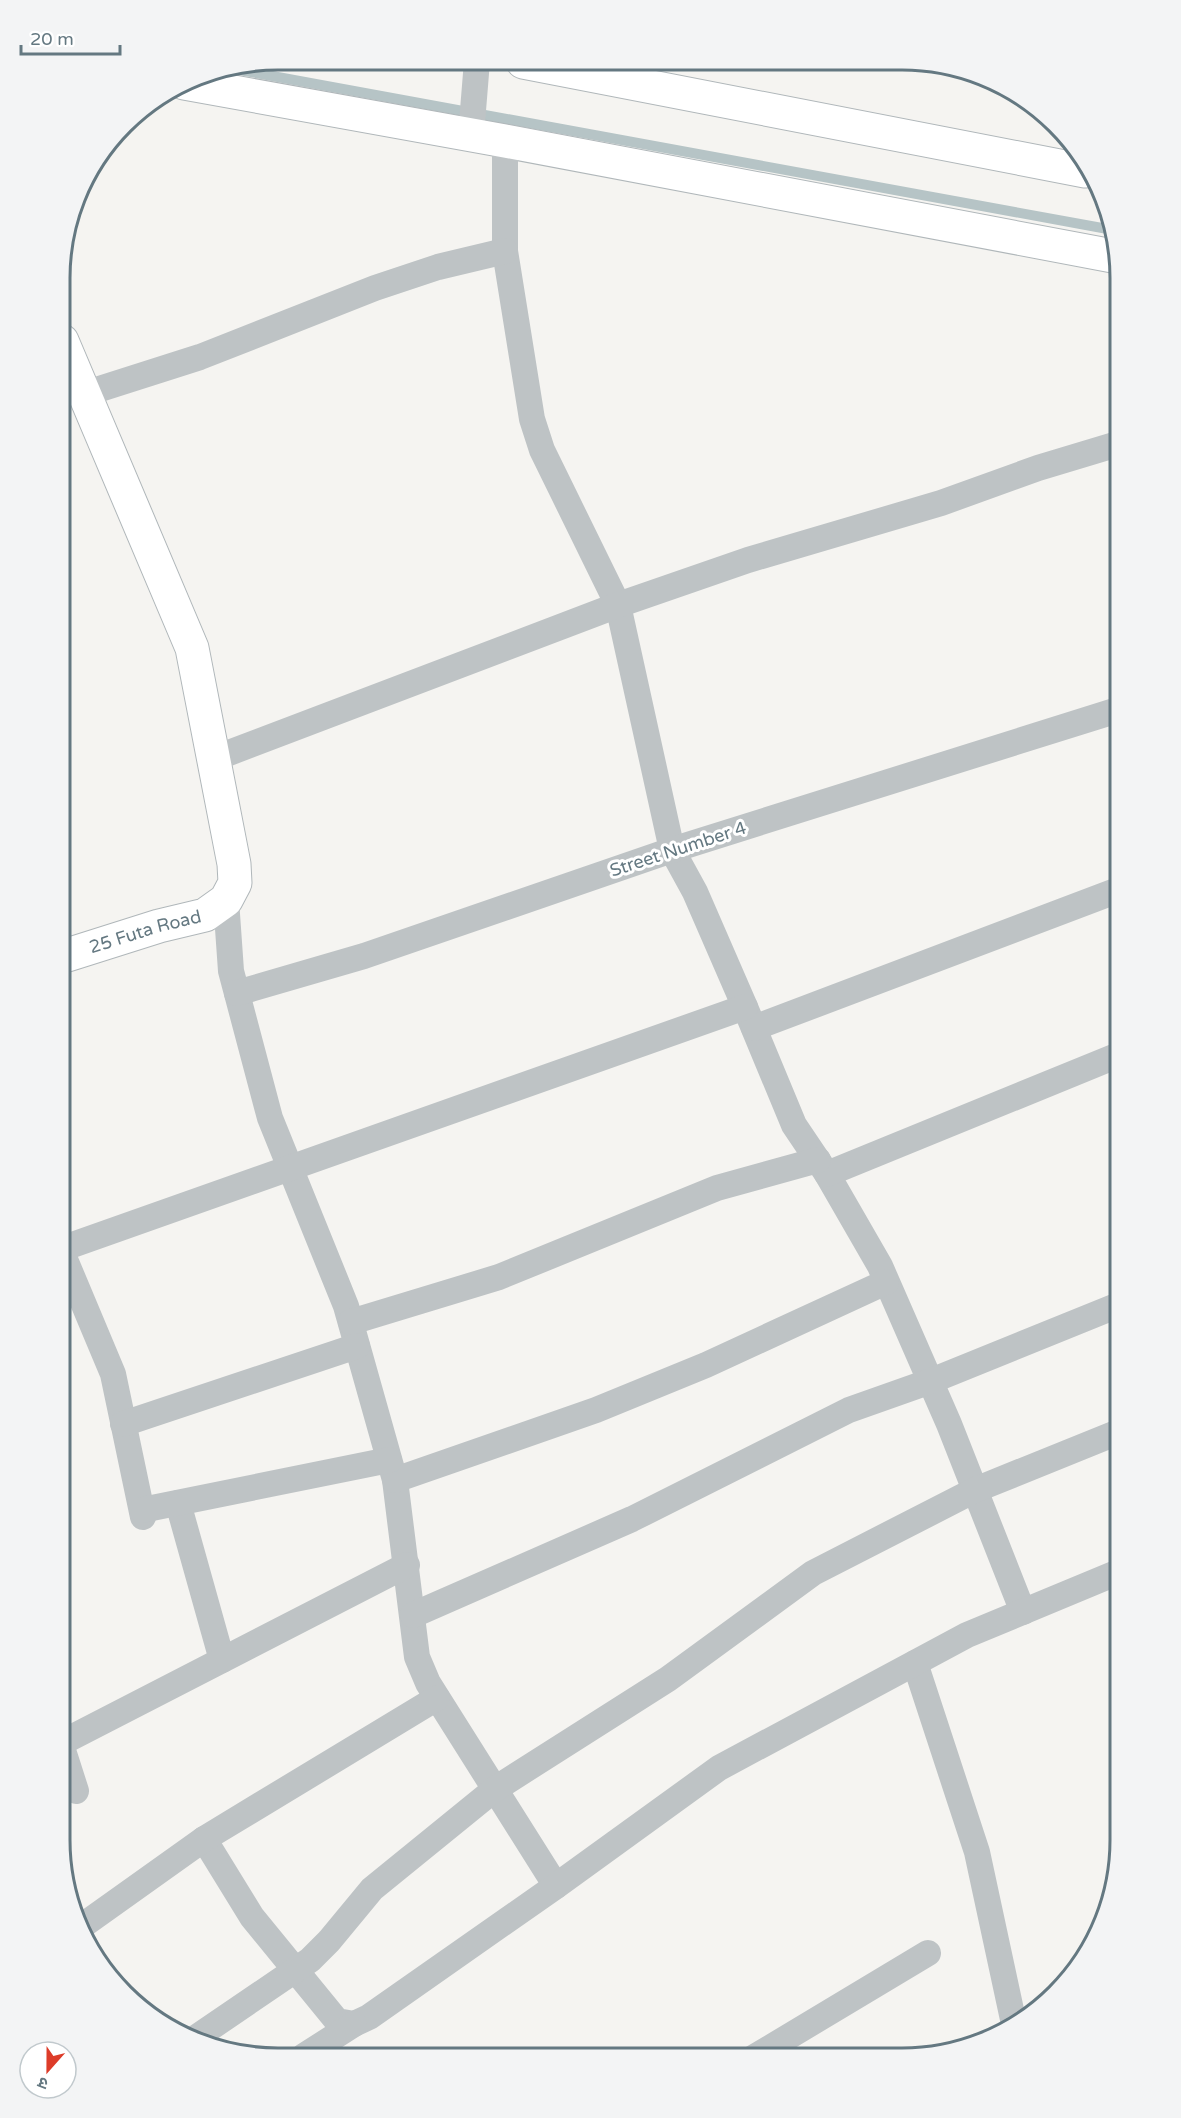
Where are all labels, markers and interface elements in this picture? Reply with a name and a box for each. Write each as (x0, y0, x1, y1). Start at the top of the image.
scale bar (21, 18, 120, 56)
text: 20 m (30, 28, 74, 50)
street label: Street Number 4 (607, 817, 749, 881)
street label: 25 Futa Road (86, 905, 203, 958)
north arrow (18, 2040, 78, 2100)
text: उ (34, 2072, 51, 2094)

